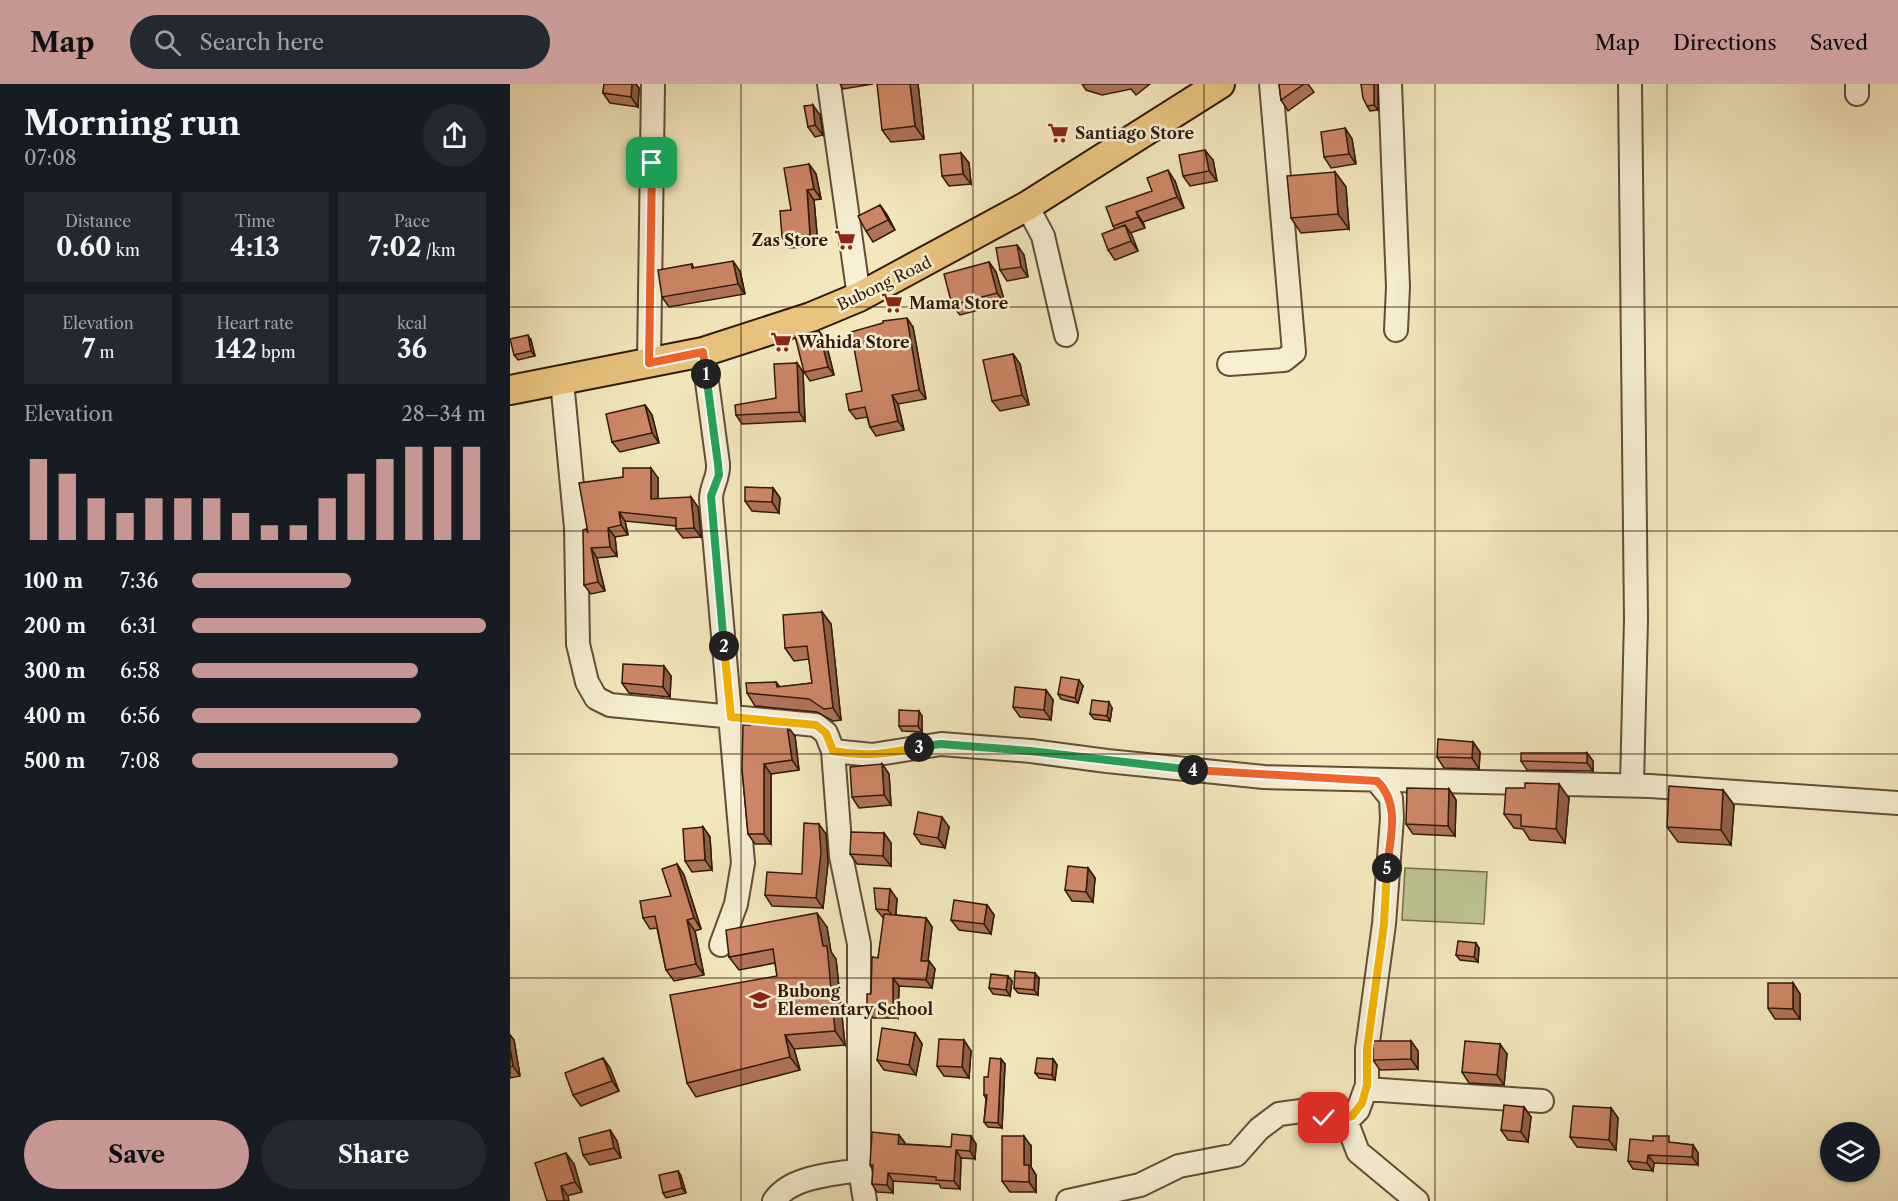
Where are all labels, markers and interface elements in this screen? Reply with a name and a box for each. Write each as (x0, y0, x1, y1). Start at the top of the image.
search box (130, 15, 550, 69)
text: Map (30, 25, 94, 59)
icon: search (151, 26, 184, 59)
text: Search here (199, 29, 324, 56)
text: Map (1595, 30, 1640, 55)
text: Directions (1673, 30, 1777, 55)
text: Saved (1810, 30, 1868, 55)
text: Morning run (24, 103, 240, 144)
button: share (423, 104, 486, 167)
supermarket icon: Santiago Store (1046, 121, 1070, 145)
place label: Santiago Store (1075, 123, 1195, 143)
pin (626, 137, 677, 188)
text: 07:08 (24, 146, 77, 170)
icon: arrive (635, 146, 668, 179)
text: Distance (65, 211, 131, 231)
text: Time (235, 211, 275, 231)
text: Pace (394, 211, 430, 231)
supermarket icon: Zas Store (833, 228, 857, 252)
place label: Zas Store (752, 230, 828, 250)
text: 0.60 (56, 231, 112, 263)
text: 4:13 (230, 231, 280, 263)
text: 7:02 (368, 231, 422, 263)
text: km (112, 240, 140, 260)
text: /km (422, 240, 456, 260)
street label: Bubong Road (833, 251, 935, 315)
supermarket icon: Mama Store (880, 291, 904, 315)
place label: Mama Store (909, 293, 1009, 313)
text: Elevation (62, 313, 134, 333)
text: Heart rate (216, 313, 294, 333)
text: kcal (397, 313, 427, 333)
supermarket icon: Wahida Store (769, 330, 793, 354)
place label: Wahida Store (797, 332, 910, 352)
text: 7 (82, 333, 95, 365)
text: 142 (214, 333, 257, 365)
text: 36 (397, 333, 427, 365)
text: m (95, 342, 114, 362)
text: bpm (257, 342, 296, 362)
pin: 1 (691, 359, 721, 389)
text: 1 (702, 364, 710, 384)
text: Elevation (24, 402, 113, 426)
text: 28–34 m (401, 402, 486, 426)
text: 100 m (24, 569, 83, 593)
text: 7:36 (120, 569, 158, 593)
text: 200 m (24, 614, 86, 638)
text: 6:31 (120, 614, 157, 638)
pin: 2 (709, 631, 739, 661)
text: 2 (719, 636, 729, 656)
text: 300 m (24, 659, 86, 683)
text: 6:58 (120, 659, 160, 683)
text: 400 m (24, 704, 86, 728)
text: 6:56 (120, 704, 160, 728)
pin: 3 (904, 732, 934, 762)
text: 3 (914, 737, 924, 757)
text: 500 m (24, 749, 85, 773)
text: 7:08 (120, 749, 160, 773)
pin: 4 (1178, 755, 1208, 785)
text: 4 (1188, 760, 1198, 780)
pin: 5 (1372, 853, 1402, 883)
text: 5 (1383, 858, 1391, 878)
place label: Bubong Elementary School (777, 981, 933, 1019)
school or university icon: Bubong Elementary School (748, 988, 772, 1012)
pin (1298, 1092, 1349, 1143)
icon: check (1307, 1101, 1340, 1134)
button: Save (24, 1120, 249, 1189)
button: Share (261, 1120, 486, 1189)
map controls (1820, 1122, 1880, 1182)
button: layers (1820, 1122, 1880, 1182)

